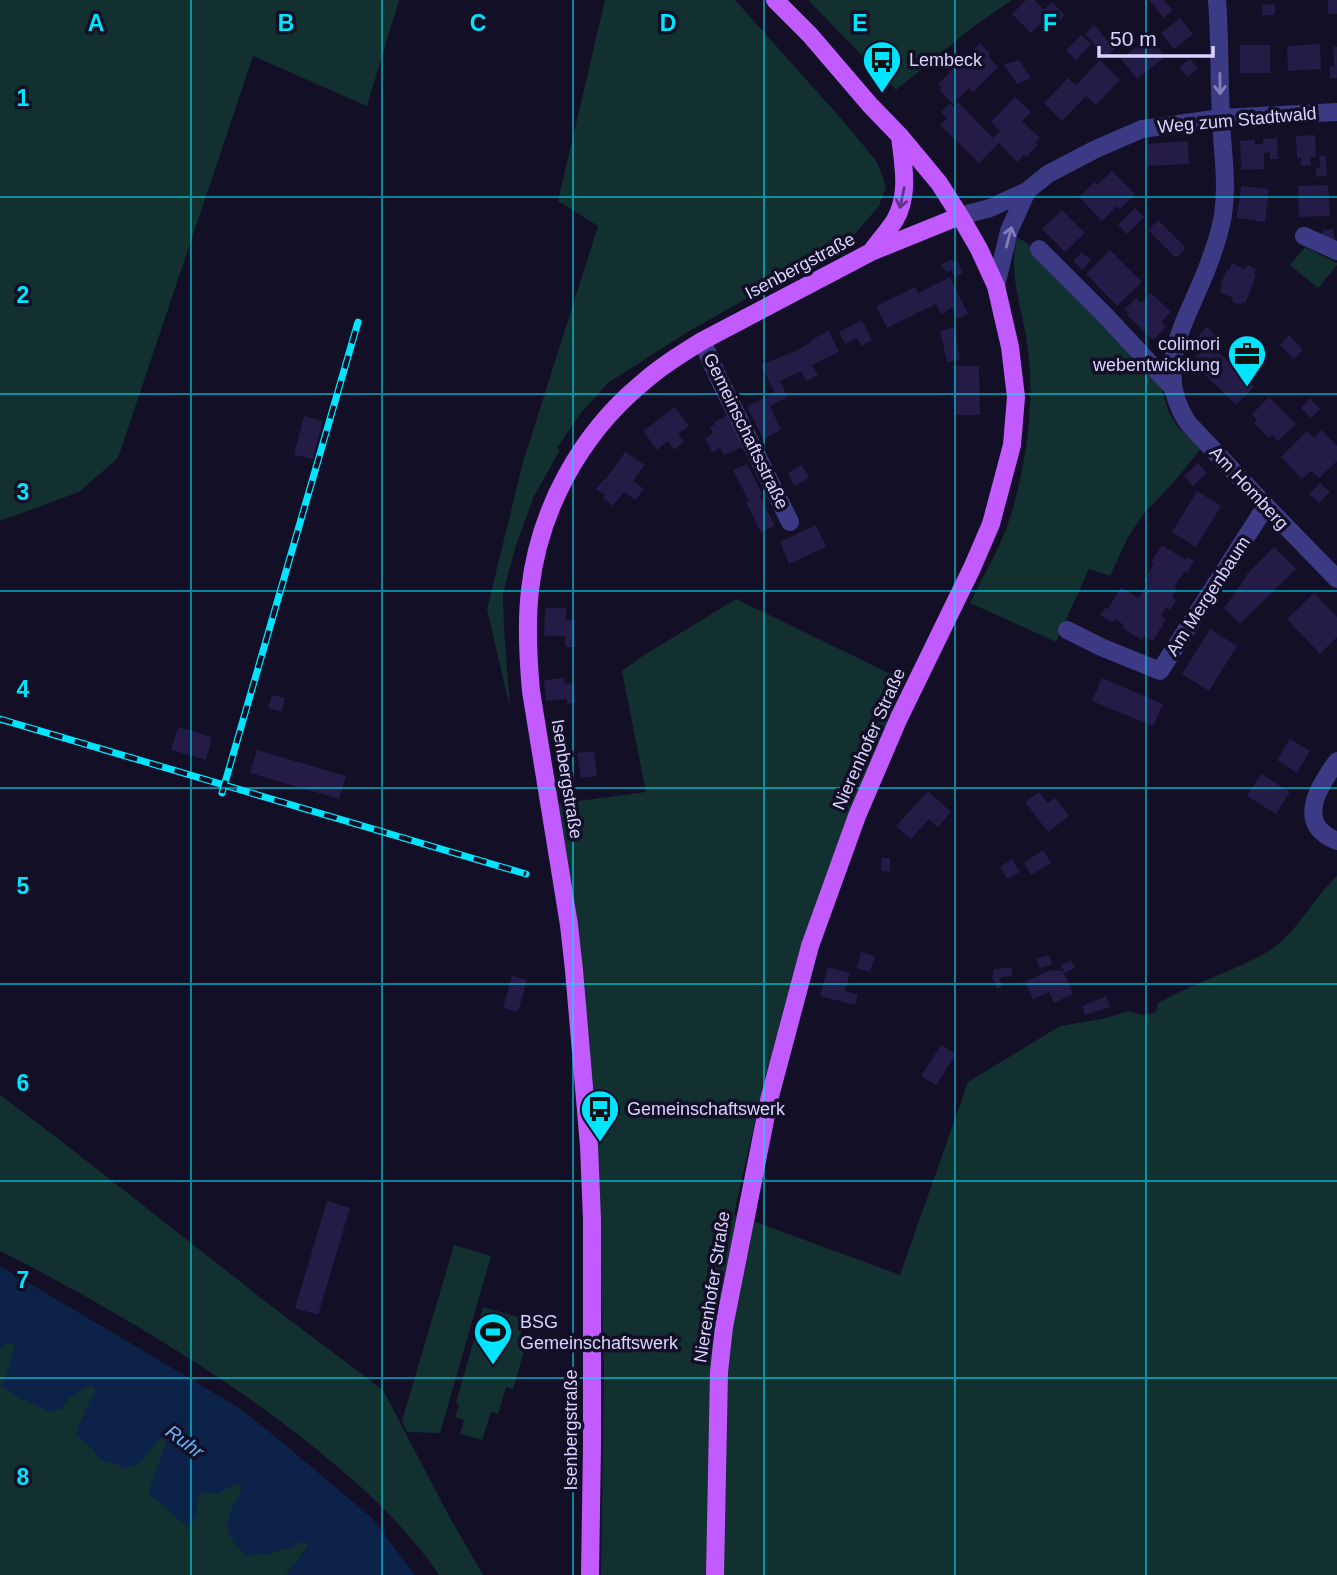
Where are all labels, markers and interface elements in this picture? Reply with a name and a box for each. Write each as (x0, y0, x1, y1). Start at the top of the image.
text: A (88, 10, 104, 36)
text: B (278, 10, 294, 36)
text: C (470, 10, 486, 36)
text: D (660, 10, 676, 36)
text: E (852, 10, 868, 36)
text: F (1043, 10, 1057, 36)
scale bar (1099, 14, 1213, 58)
text: 50 m (1110, 27, 1157, 50)
bus stop icon: Lembeck (861, 39, 903, 94)
place label: Lembeck (909, 50, 983, 70)
one-way arrow (1214, 72, 1227, 95)
text: 1 (17, 85, 30, 111)
street label: Weg zum Stadtwald (1157, 103, 1317, 137)
one-way arrow (894, 186, 908, 209)
one-way arrow (1003, 227, 1016, 249)
street label: Isenbergstraße (742, 229, 858, 303)
text: 2 (17, 282, 29, 308)
office icon: colimori webentwicklung (1226, 333, 1268, 388)
place label: colimori webentwicklung (1092, 334, 1220, 375)
street label: Gemeinschaftsstraße (700, 350, 792, 512)
street label: Am Homberg (1206, 442, 1292, 534)
text: 3 (17, 479, 29, 505)
street label: Am Mergenbaum (1162, 533, 1254, 659)
street label: Nierenhofer Straße (829, 665, 909, 813)
text: 4 (17, 676, 30, 702)
street label: Isenbergstraße (548, 718, 586, 840)
text: 5 (17, 873, 30, 899)
text: 6 (17, 1070, 29, 1096)
bus stop icon: Gemeinschaftswerk (579, 1088, 621, 1143)
place label: Gemeinschaftswerk (627, 1099, 786, 1119)
street label: Nierenhofer Straße (690, 1210, 734, 1364)
text: 7 (17, 1267, 29, 1293)
sports icon: BSG Gemeinschaftswerk (472, 1311, 514, 1366)
place label: BSG Gemeinschaftswerk (520, 1312, 679, 1353)
street label: Isenbergstraße (561, 1369, 581, 1491)
water label: Ruhr (162, 1421, 208, 1463)
text: 8 (17, 1464, 30, 1490)

